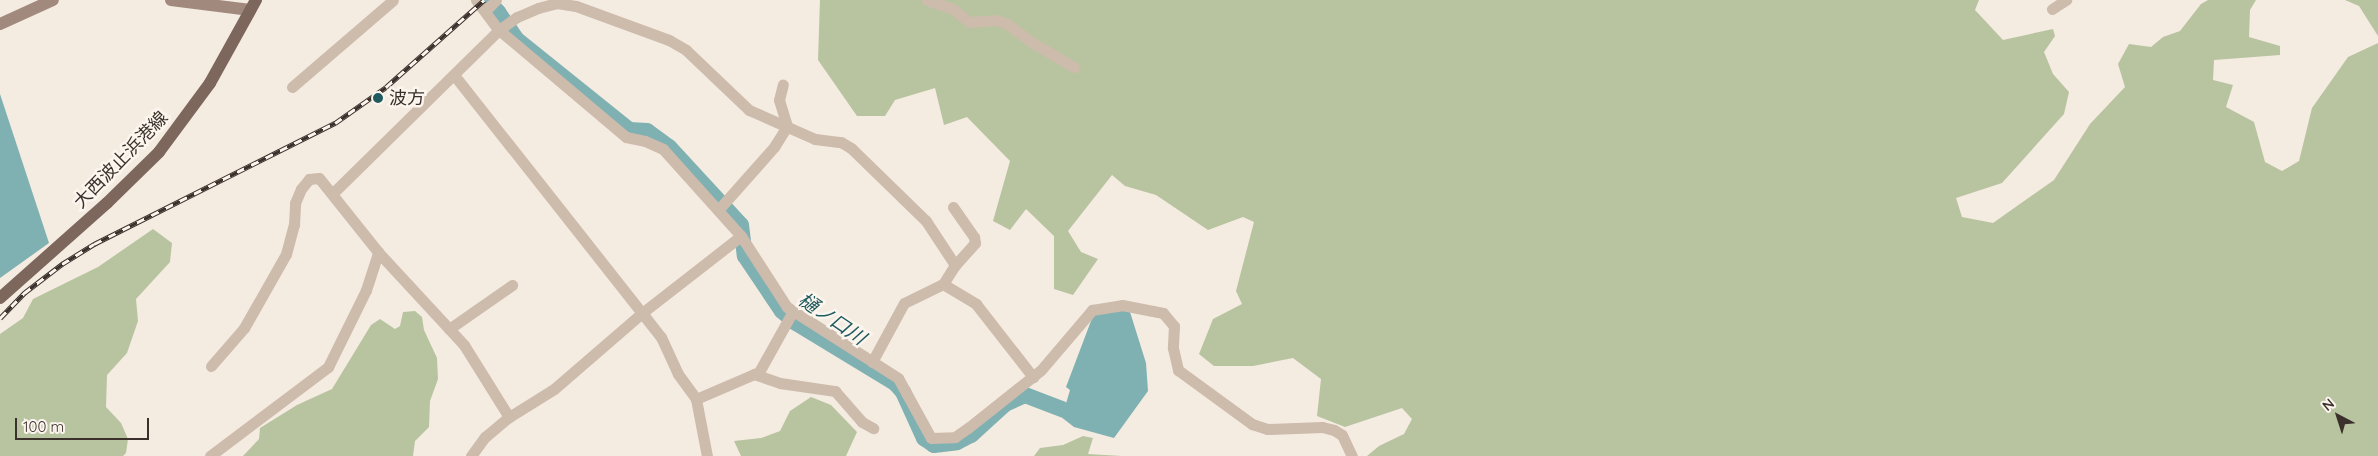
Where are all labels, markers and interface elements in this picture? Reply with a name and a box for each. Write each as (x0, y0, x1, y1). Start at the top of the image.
place label: 波方 (389, 87, 425, 109)
marker: 波方 (371, 91, 385, 105)
street label: 大西波止浜港線 (69, 107, 173, 213)
water label: 樋ノ口川 (794, 288, 870, 350)
north arrow (2313, 391, 2363, 441)
text: N (2319, 394, 2338, 415)
scale bar (18, 408, 151, 440)
text: 100 m (23, 417, 64, 436)

